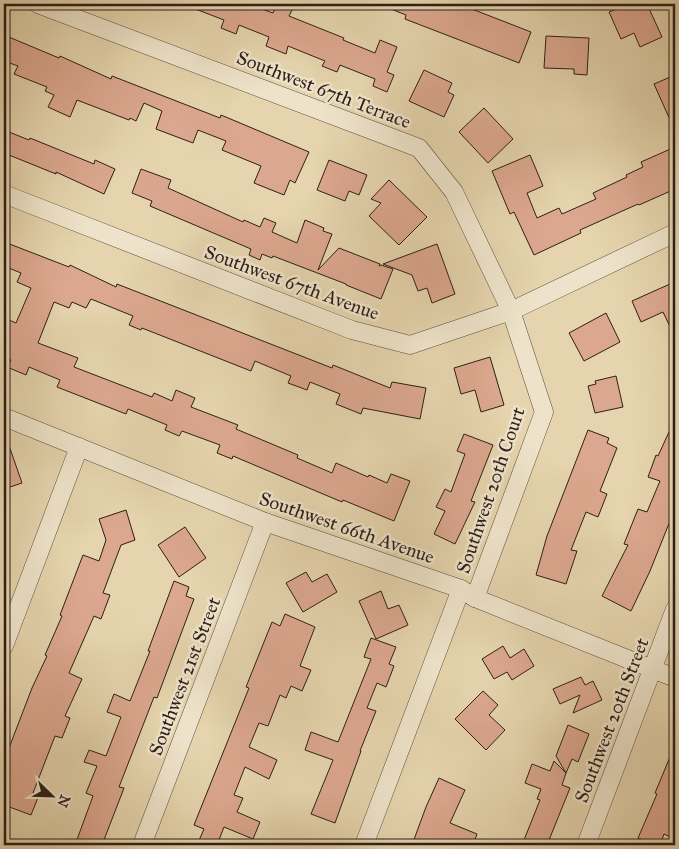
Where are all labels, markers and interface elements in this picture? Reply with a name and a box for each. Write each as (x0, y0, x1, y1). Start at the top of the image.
street label: Southwest 67th Terrace (234, 46, 414, 133)
street label: Southwest 67th Avenue (201, 240, 382, 325)
street label: Southwest 20th Court (451, 404, 530, 576)
street label: Southwest 66th Avenue (256, 487, 438, 568)
street label: Southwest 21st Street (144, 594, 225, 759)
street label: Southwest 20th Street (569, 634, 654, 806)
north arrow (28, 772, 78, 822)
text: N (53, 792, 74, 810)

